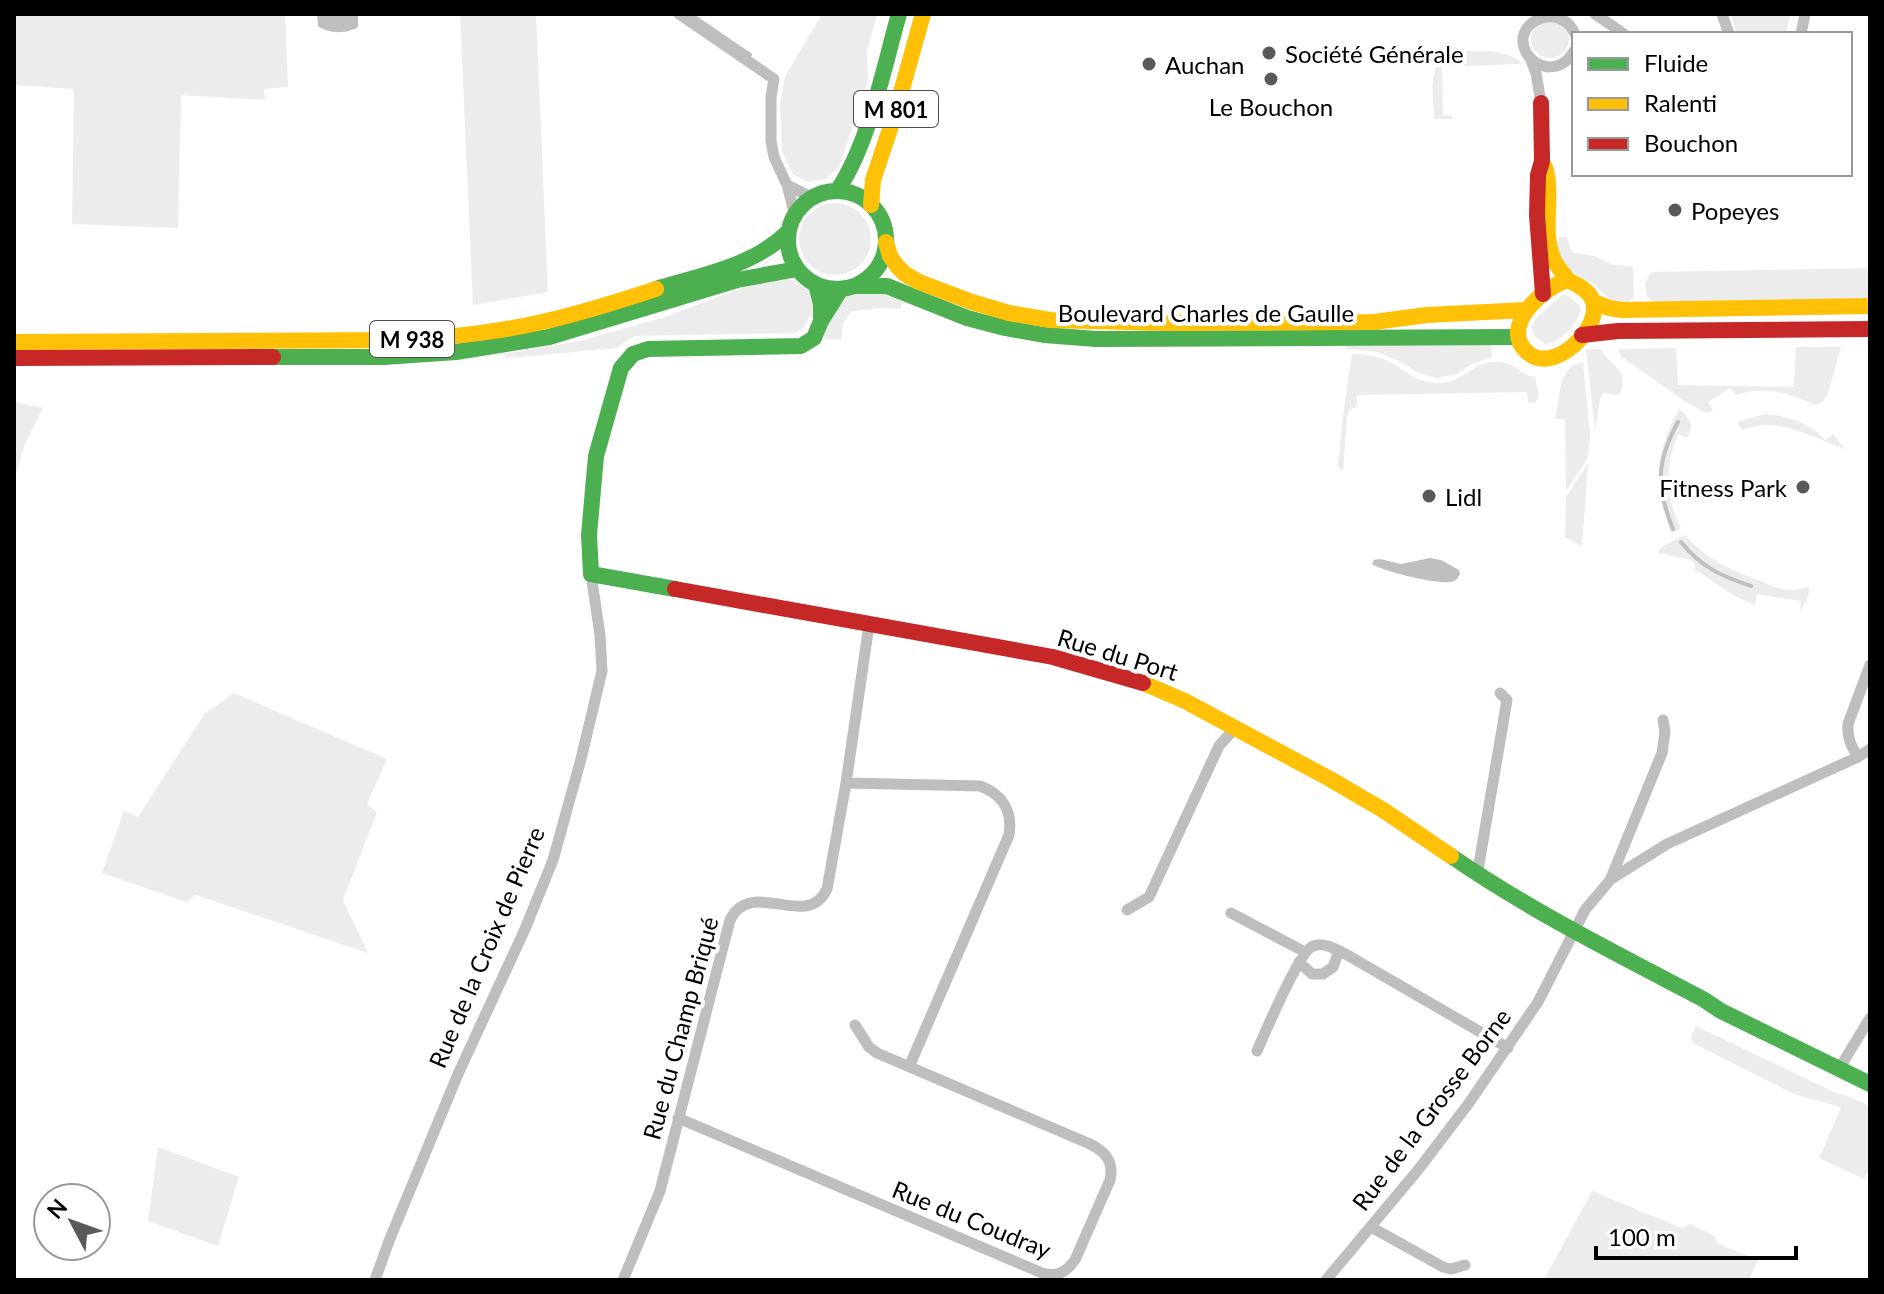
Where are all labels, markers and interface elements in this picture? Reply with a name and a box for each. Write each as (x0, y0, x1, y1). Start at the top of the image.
legend (1572, 32, 1852, 176)
place label: Société Générale (1285, 39, 1464, 68)
marker: Société Générale (1260, 44, 1278, 62)
text: Fluide (1644, 48, 1708, 77)
place label: Auchan (1165, 50, 1245, 79)
marker: Auchan (1140, 55, 1158, 73)
marker: Le Bouchon (1262, 70, 1280, 88)
text: Ralenti (1644, 88, 1717, 117)
road number: M 801 (854, 91, 938, 127)
place label: Le Bouchon (1209, 92, 1333, 121)
text: Bouchon (1644, 128, 1738, 157)
place label: Popeyes (1691, 196, 1779, 225)
marker: Popeyes (1666, 201, 1684, 219)
street label: Boulevard Charles de Gaulle (1058, 298, 1354, 327)
road number: M 938 (370, 321, 454, 357)
place label: Fitness Park (1659, 473, 1788, 502)
marker: Fitness Park (1794, 478, 1812, 496)
place label: Lidl (1445, 482, 1482, 511)
marker: Lidl (1420, 487, 1438, 505)
street label: Rue du Port (1054, 622, 1182, 686)
street label: Rue de la Croix de Pierre (422, 822, 550, 1072)
street label: Rue du Champ Briqué (636, 913, 724, 1143)
street label: Rue de la Grosse Borne (1346, 1002, 1516, 1216)
street label: Rue du Coudray (888, 1174, 1056, 1264)
north arrow (32, 1182, 112, 1262)
text: N (41, 1193, 72, 1224)
scale bar (1596, 1210, 1796, 1260)
text: 100 m (1608, 1222, 1676, 1251)

